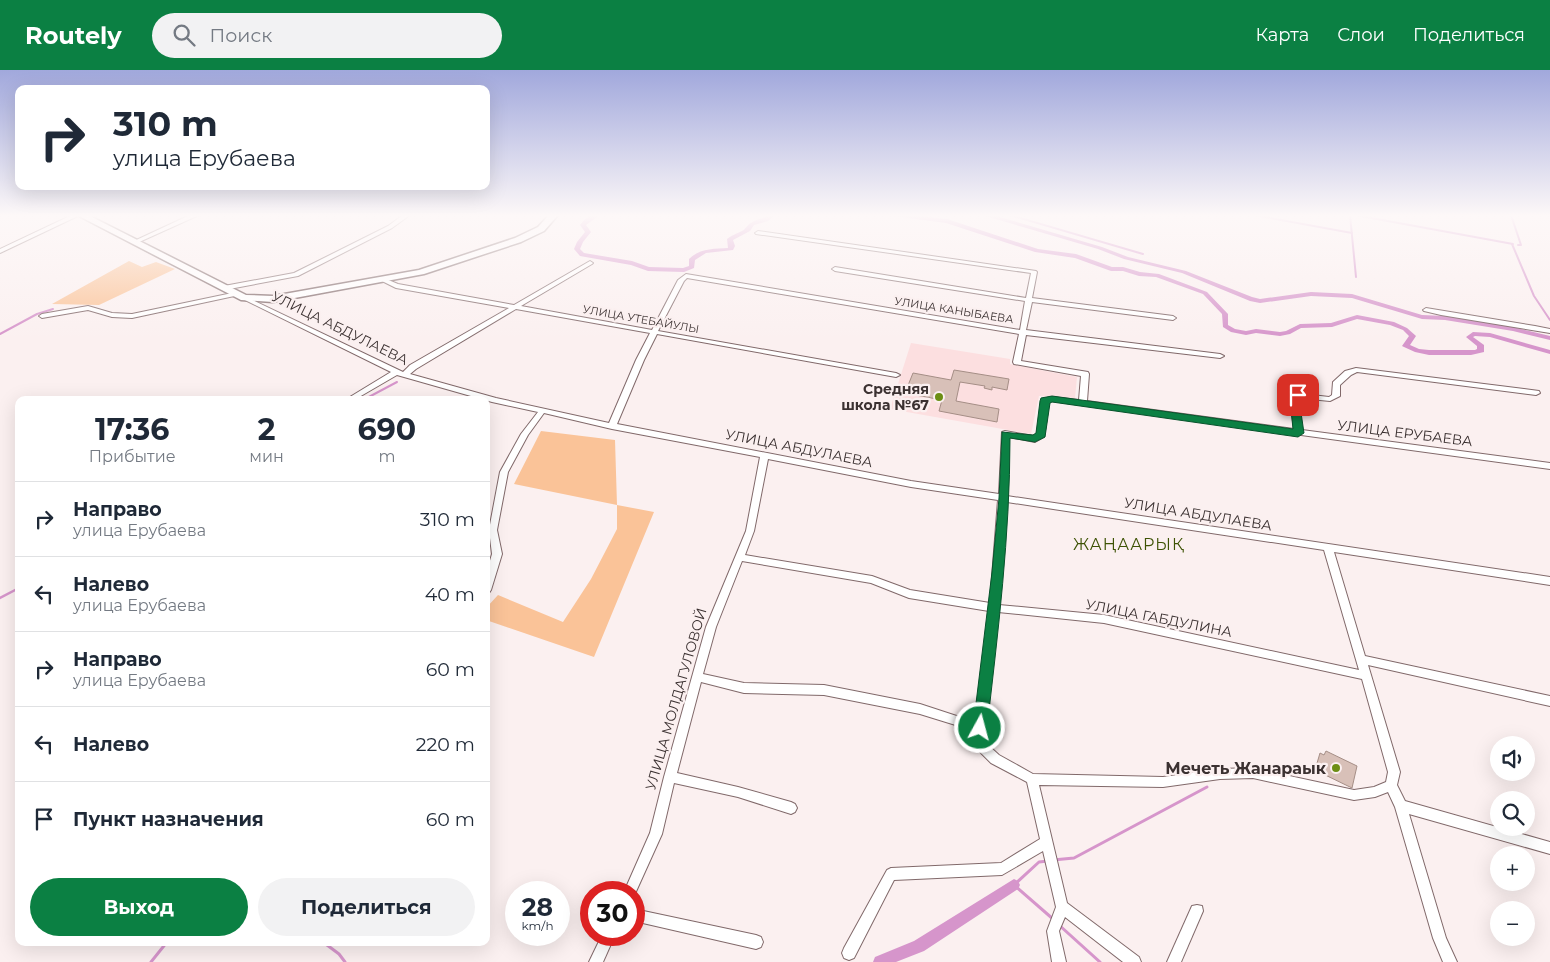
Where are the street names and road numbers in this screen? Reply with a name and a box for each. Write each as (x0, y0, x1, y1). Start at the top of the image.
street label: УЛИЦА АБДУЛАЕВА (269, 287, 412, 369)
street label: УЛИЦА КАНЫБАЕВА (894, 294, 1015, 326)
street label: УЛИЦА УТЕБАЙУЛЫ (582, 302, 700, 336)
street label: УЛИЦА ЕРУБАЕВА (1336, 416, 1474, 450)
street label: УЛИЦА АБДУЛАЕВА (724, 425, 875, 471)
street label: УЛИЦА АБДУЛАЕВА (1123, 493, 1274, 535)
street label: УЛИЦА ГАБДУЛИНА (1084, 595, 1234, 641)
street label: УЛИЦА МОЛДАГУЛОВОЙ (641, 606, 711, 792)

